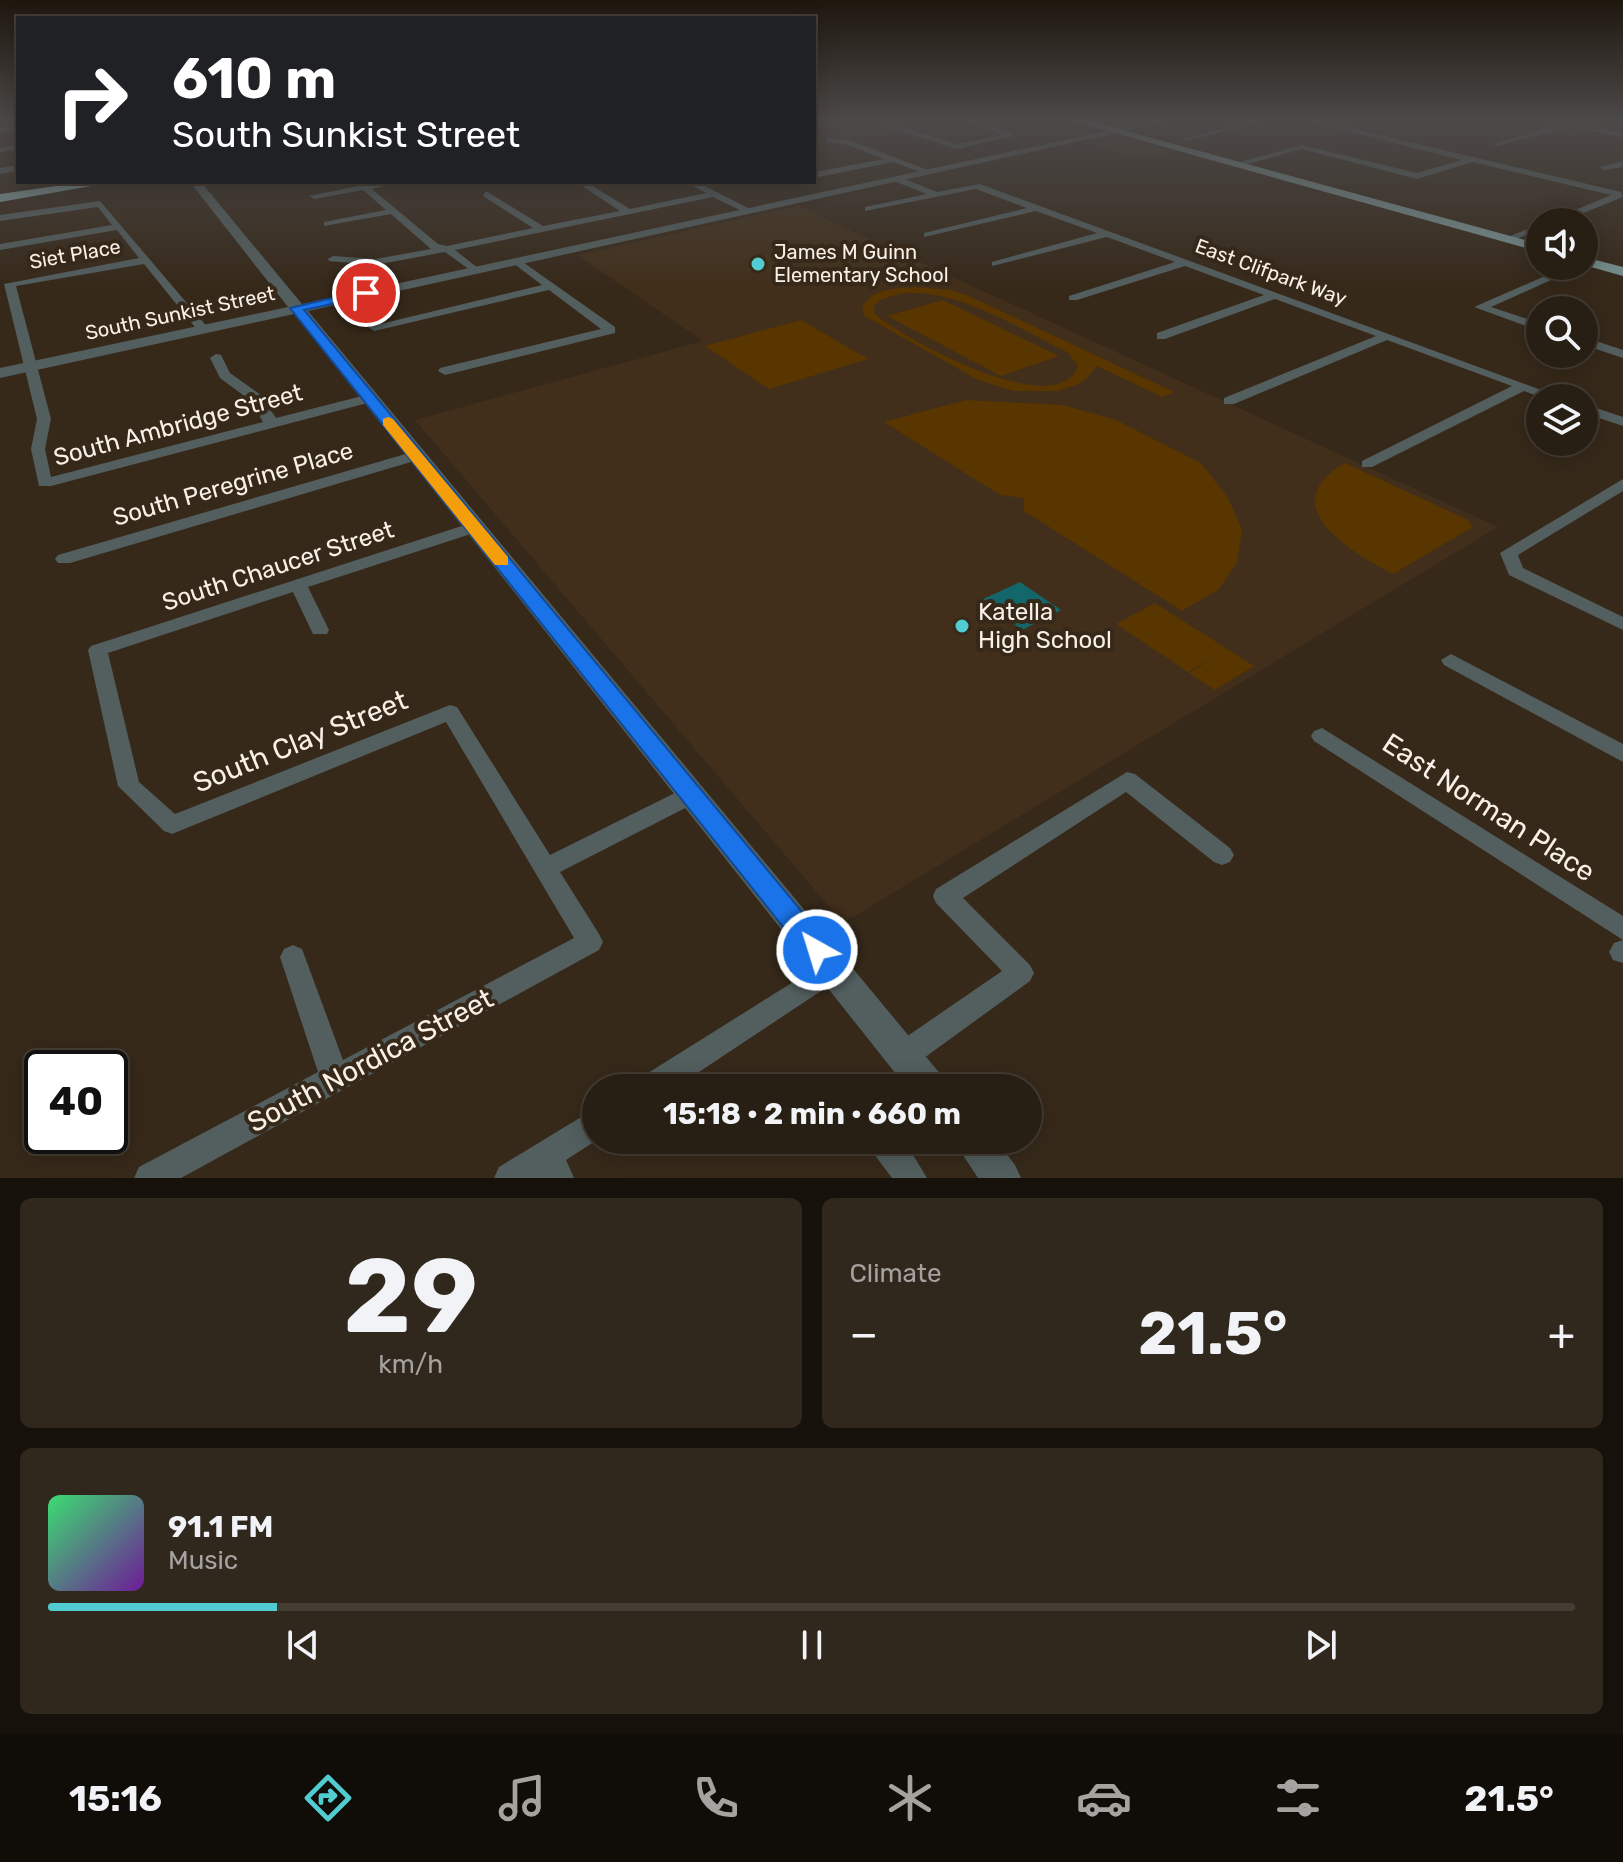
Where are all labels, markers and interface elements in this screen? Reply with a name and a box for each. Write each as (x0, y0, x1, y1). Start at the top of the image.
text: 610 m (172, 46, 336, 112)
icon: right (40, 48, 144, 152)
text: South Sunkist Street (172, 113, 520, 156)
map controls (1526, 208, 1598, 456)
button: sound (1526, 208, 1598, 280)
street label: East Clifpark Way (1192, 233, 1350, 311)
street label: Siet Place (28, 234, 122, 274)
place label: James M Guinn Elementary School (774, 240, 949, 287)
marker: James M Guinn Elementary School (749, 255, 767, 273)
pin (332, 259, 400, 327)
icon: arrive (344, 271, 388, 315)
street label: South Sunkist Street (83, 281, 277, 345)
button: search (1526, 296, 1598, 368)
street label: South Ambridge Street (51, 378, 305, 472)
button: layers (1526, 384, 1598, 456)
street label: South Peregrine Place (110, 436, 356, 532)
street label: South Chaucer Street (159, 515, 397, 617)
place label: Katella High School (978, 598, 1112, 654)
marker: Katella High School (953, 617, 971, 635)
street label: South Clay Street (188, 683, 412, 800)
street label: East Norman Place (1376, 727, 1601, 888)
position arrow (775, 908, 859, 992)
street label: South Nordica Street (242, 982, 499, 1139)
speed limit sign: 40 (24, 1050, 128, 1154)
text: 15:18 · 2 min · 660 m (663, 1096, 961, 1132)
text: 29 (344, 1235, 478, 1358)
text: Climate (850, 1258, 942, 1289)
text: 21.5° (1138, 1298, 1287, 1369)
text: − (850, 1308, 878, 1360)
text: + (1548, 1308, 1575, 1360)
text: km/h (378, 1349, 443, 1380)
text: 91.1 FM (168, 1509, 273, 1545)
text: Music (168, 1545, 238, 1576)
icon: previous (281, 1623, 325, 1667)
icon: pause (790, 1623, 834, 1667)
icon: next (1299, 1623, 1343, 1667)
icon: directions (300, 1770, 356, 1826)
icon: music (494, 1770, 550, 1826)
icon: phone (688, 1770, 744, 1826)
icon: climate (882, 1770, 938, 1826)
icon: car (1076, 1770, 1132, 1826)
icon: filters (1270, 1770, 1326, 1826)
text: 15:16 (69, 1777, 162, 1820)
text: 21.5° (1464, 1777, 1554, 1820)

